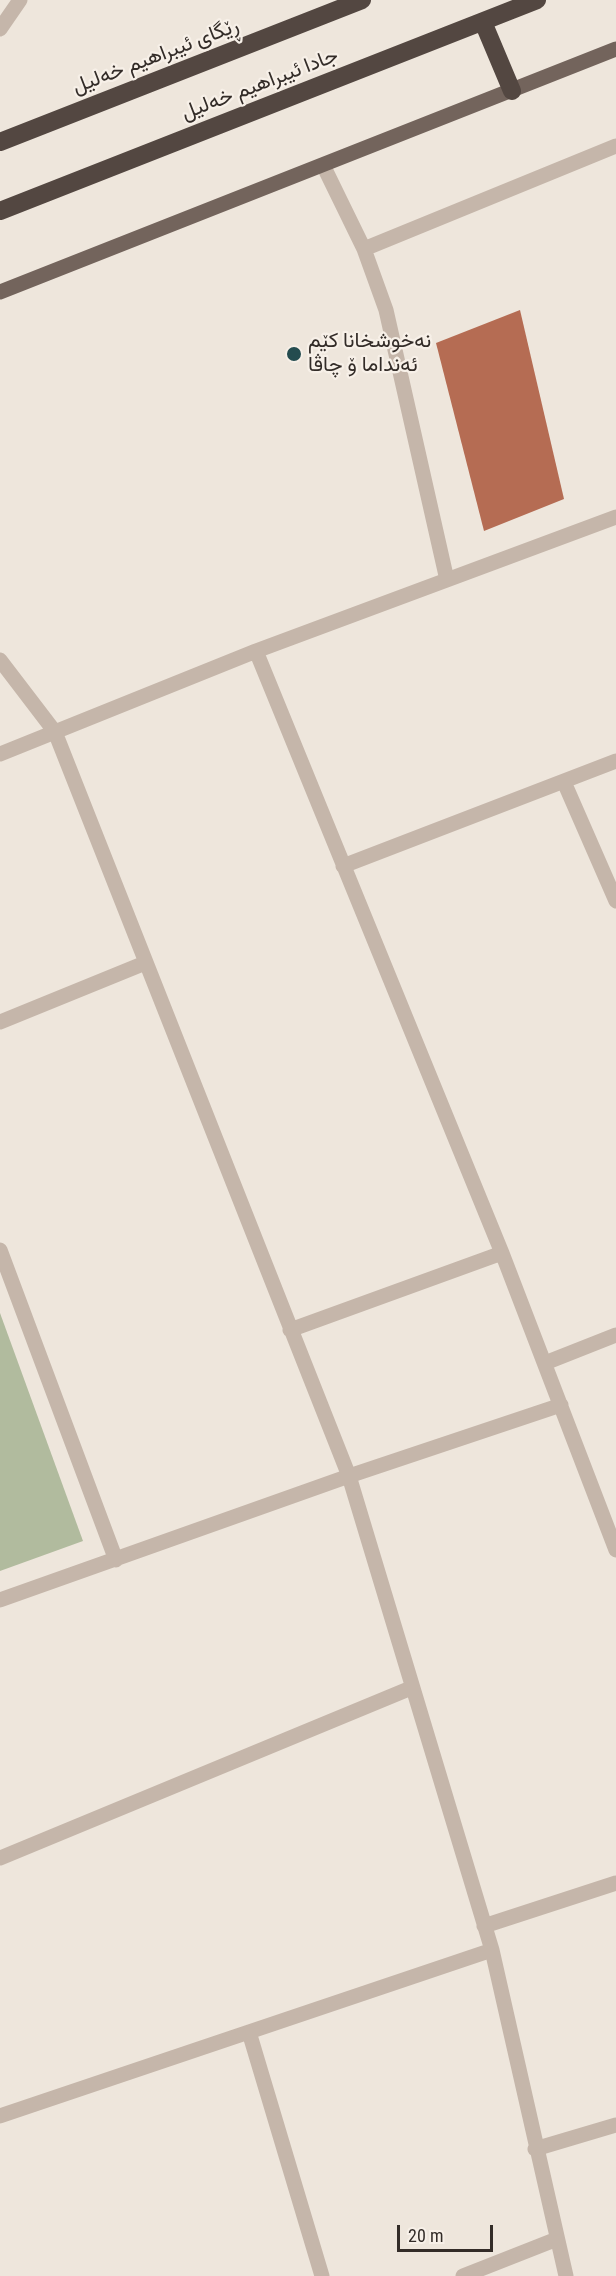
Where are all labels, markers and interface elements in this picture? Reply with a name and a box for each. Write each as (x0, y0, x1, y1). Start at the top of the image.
street label: ڕێگای ئیبراهیم خەلیل (69, 14, 243, 100)
street label: جادا ئیبراهیم خەلیل (178, 44, 342, 126)
place label: نەخوشخانا کێم ئەنداما ۆ چاڤا (308, 329, 431, 379)
marker: نەخوشخانا کێم ئەنداما ۆ چاڤا (285, 345, 303, 363)
scale bar (400, 2213, 496, 2251)
text: 20 m (408, 2225, 443, 2246)

